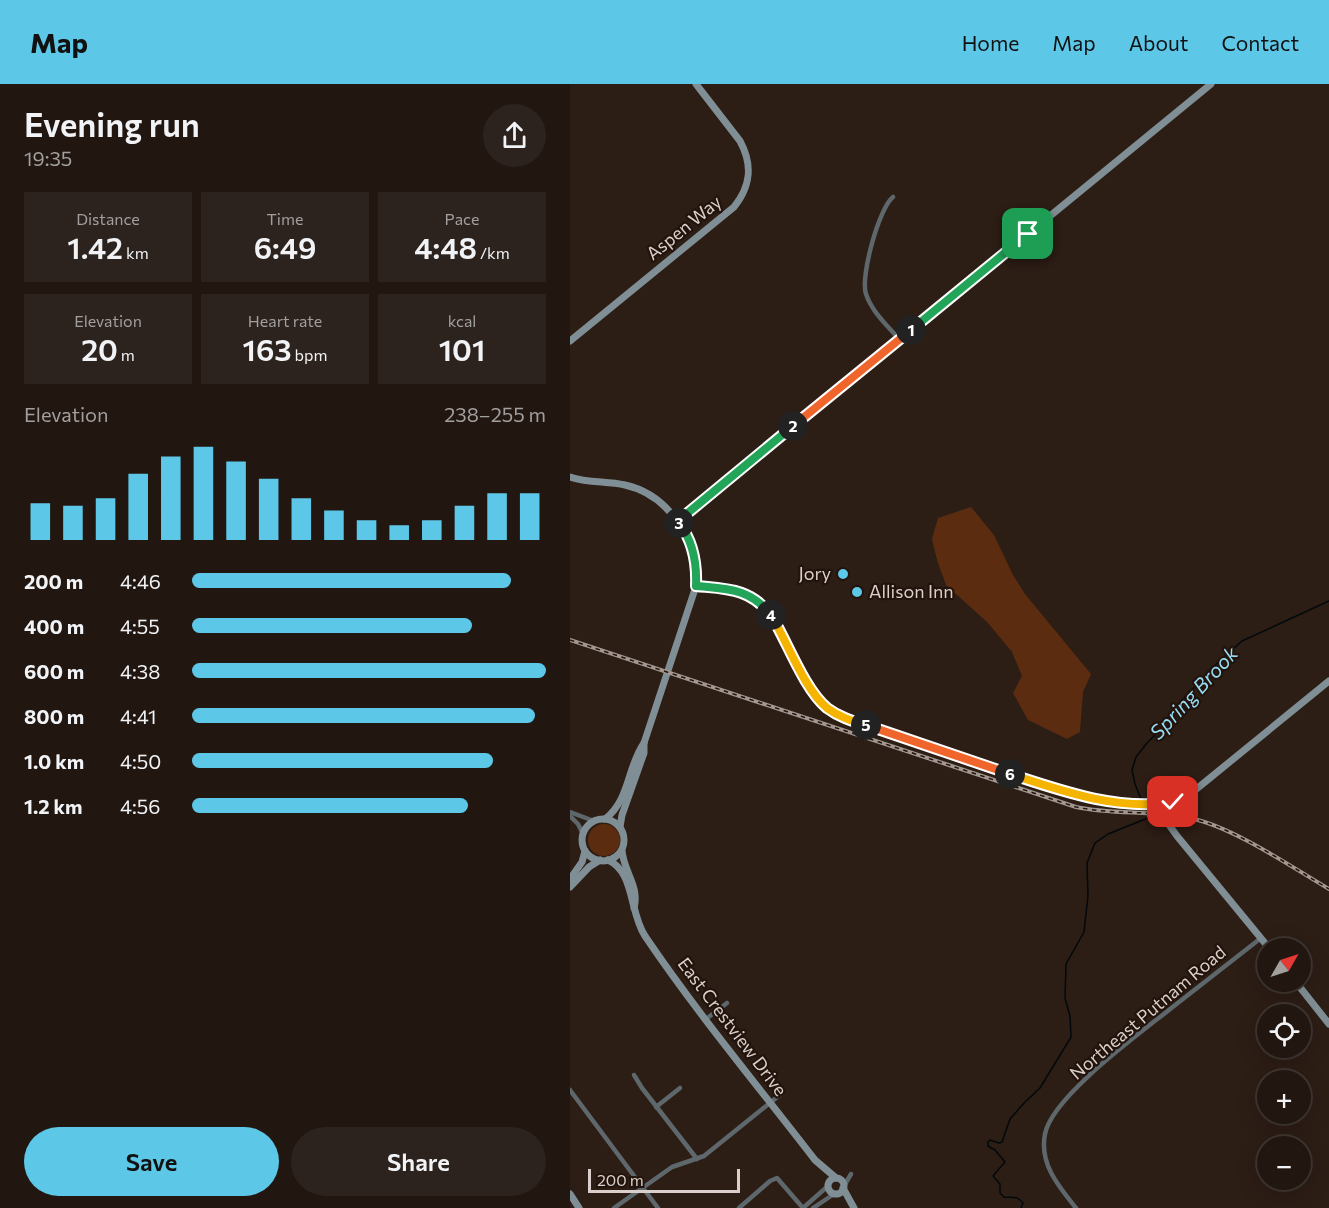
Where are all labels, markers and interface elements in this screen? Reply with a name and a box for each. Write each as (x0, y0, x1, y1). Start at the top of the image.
text: Map (30, 25, 88, 59)
text: Home (962, 30, 1019, 55)
text: Map (1052, 30, 1096, 55)
text: About (1129, 30, 1188, 55)
text: Contact (1221, 30, 1299, 55)
text: Evening run (24, 103, 200, 144)
button: share (483, 104, 546, 167)
text: 19:35 (24, 146, 72, 170)
street label: Aspen Way (641, 190, 725, 264)
pin (1002, 208, 1053, 259)
text: Distance (76, 209, 140, 228)
text: Time (267, 209, 303, 228)
text: Pace (445, 209, 479, 228)
icon: arrive (1011, 217, 1044, 250)
text: 1.42 (67, 228, 123, 265)
text: 6:49 (254, 228, 316, 265)
text: 4:48 (414, 228, 477, 265)
text: km (123, 243, 149, 262)
text: /km (477, 243, 510, 262)
text: Elevation (74, 311, 142, 330)
text: Heart rate (248, 311, 322, 330)
text: kcal (448, 311, 476, 330)
pin: 1 (896, 315, 926, 345)
text: 1 (907, 320, 915, 339)
text: 20 (81, 330, 118, 367)
text: 163 (243, 330, 292, 367)
text: 101 (439, 330, 485, 367)
text: m (118, 345, 135, 364)
text: bpm (292, 345, 327, 364)
text: Elevation (24, 402, 109, 426)
text: 238–255 m (444, 402, 546, 426)
pin: 2 (778, 411, 808, 441)
text: 2 (788, 416, 798, 435)
pin: 3 (664, 508, 694, 538)
text: 3 (674, 513, 684, 532)
place label: Jory (799, 562, 831, 584)
marker: Jory (836, 567, 850, 581)
text: 200 m (24, 569, 83, 593)
text: 4:46 (120, 569, 161, 593)
place label: Allison Inn (869, 580, 954, 602)
marker: Allison Inn (850, 585, 864, 599)
pin: 4 (756, 600, 786, 630)
text: 4 (766, 605, 776, 624)
text: 400 m (24, 614, 84, 638)
text: 4:55 (120, 614, 160, 638)
water label: Spring Brook (1144, 640, 1243, 744)
text: 600 m (24, 659, 84, 683)
text: 4:38 (120, 659, 160, 683)
text: 800 m (24, 704, 84, 728)
text: 4:41 (120, 704, 157, 728)
pin: 5 (851, 710, 881, 740)
text: 5 (861, 715, 871, 734)
text: 1.0 km (24, 749, 84, 773)
text: 4:50 (120, 749, 161, 773)
pin: 6 (995, 759, 1025, 789)
text: 6 (1005, 764, 1015, 783)
pin (1147, 776, 1198, 827)
icon: check (1156, 785, 1189, 818)
text: 1.2 km (24, 794, 82, 818)
text: 4:56 (120, 794, 160, 818)
north arrow (1257, 938, 1311, 992)
map controls (1257, 938, 1311, 1190)
street label: Northeast Putnam Road (1065, 941, 1230, 1084)
street label: East Crestview Drive (674, 953, 792, 1100)
button: locate (1257, 1004, 1311, 1058)
button: + (1257, 1070, 1311, 1124)
button: Save (24, 1127, 279, 1196)
button: Share (291, 1127, 546, 1196)
button: − (1257, 1136, 1311, 1190)
scale bar (588, 1166, 740, 1194)
text: 200 m (597, 1170, 644, 1189)

